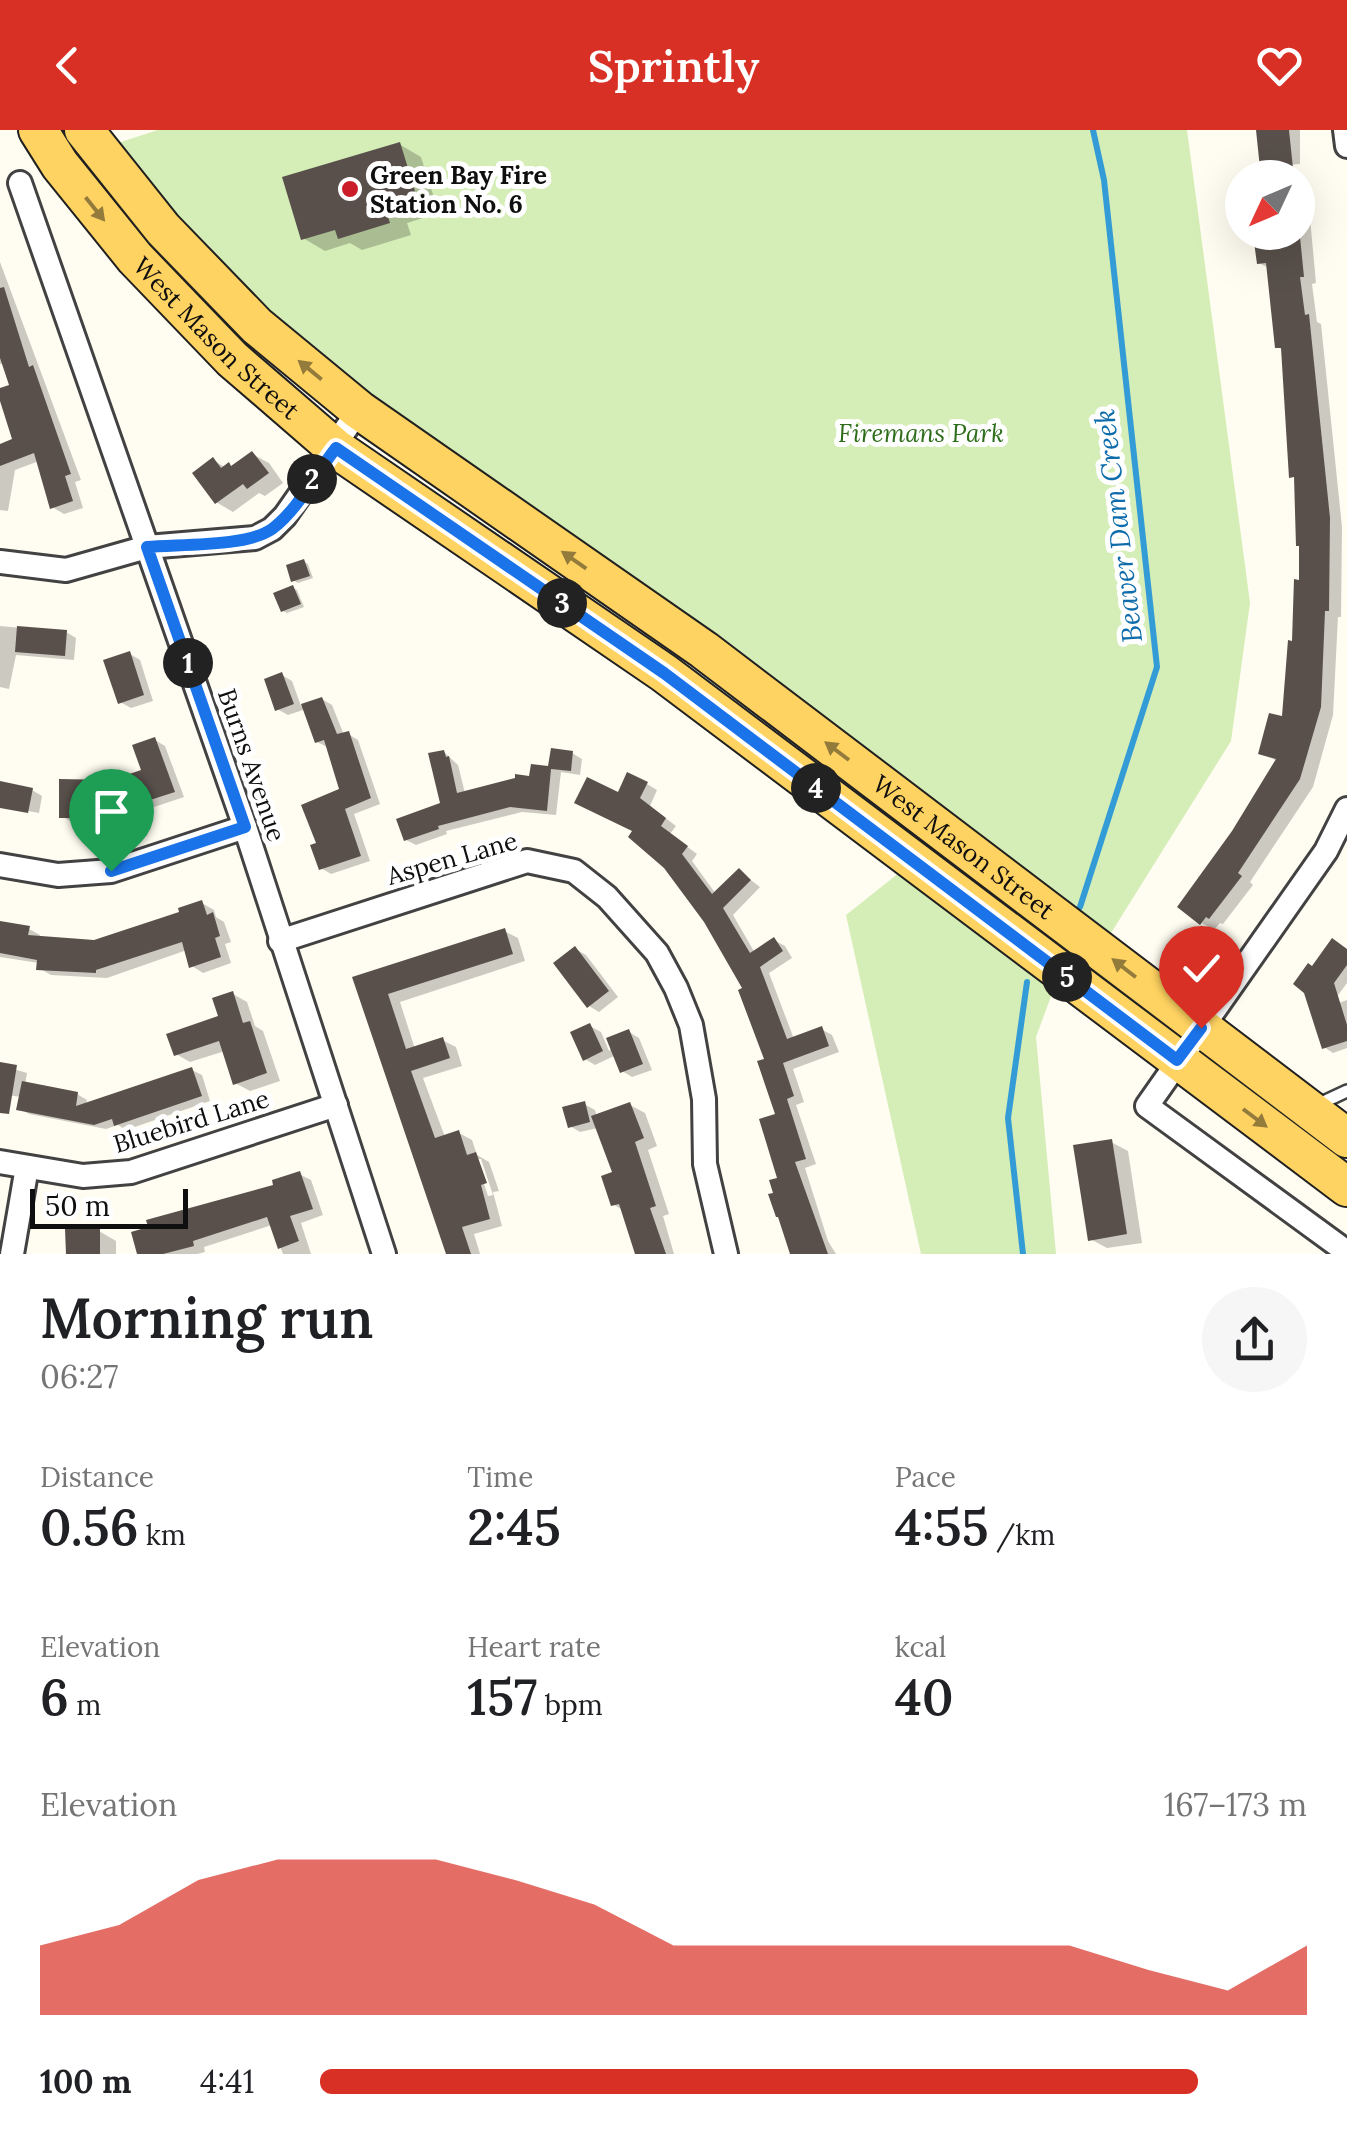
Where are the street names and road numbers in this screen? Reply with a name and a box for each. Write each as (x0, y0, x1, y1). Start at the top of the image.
street label: West Mason Street (126, 250, 306, 426)
street label: Burns Avenue (211, 684, 293, 846)
street label: West Mason Street (866, 768, 1061, 926)
street label: Aspen Lane (382, 824, 521, 892)
street label: Bluebird Lane (109, 1082, 273, 1160)

